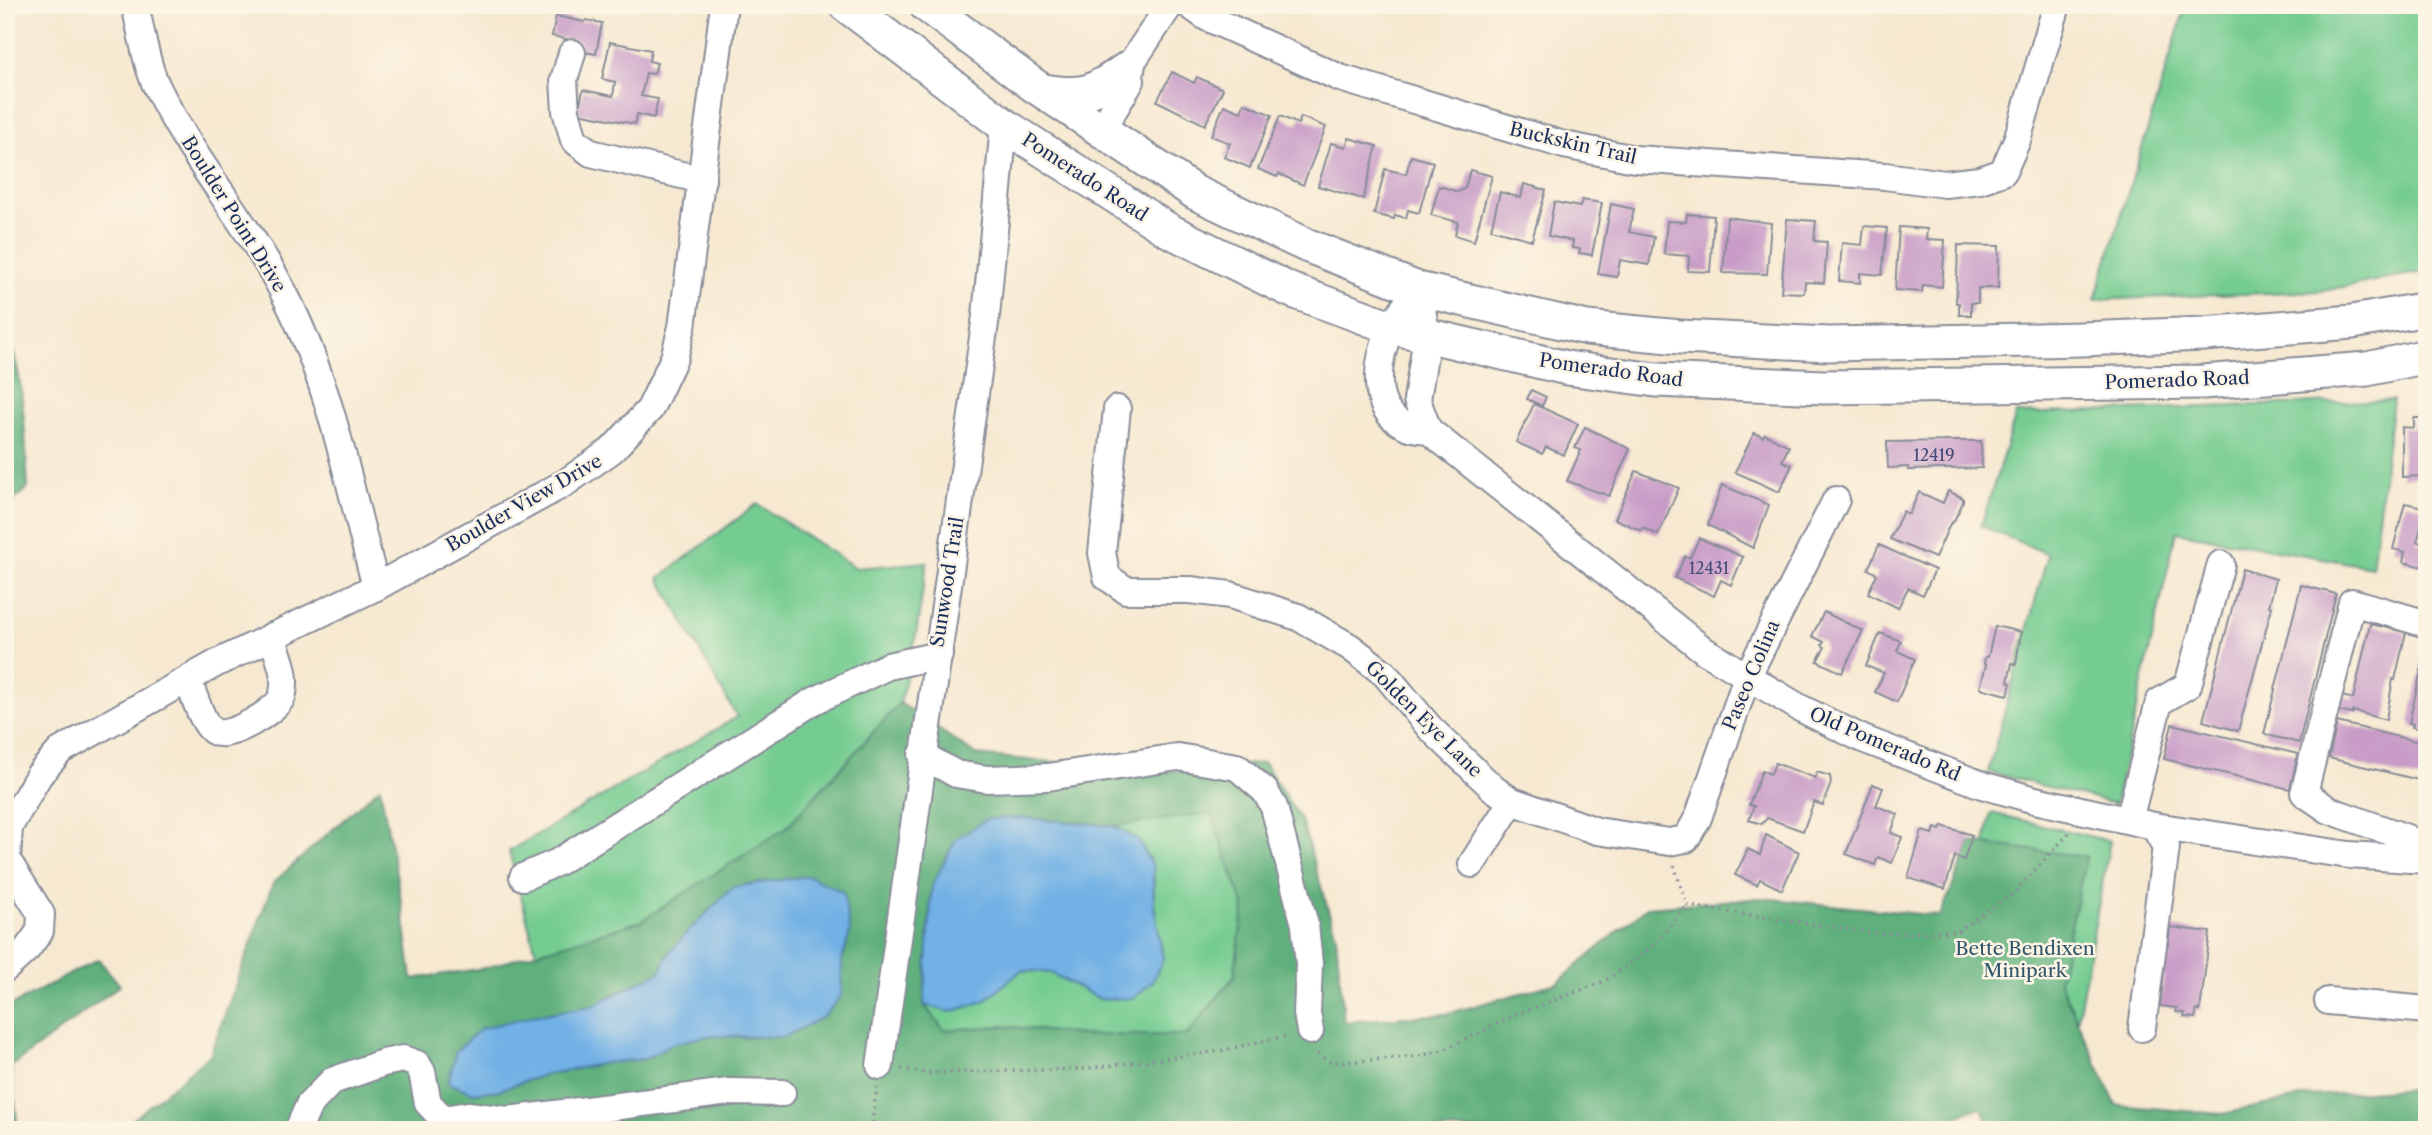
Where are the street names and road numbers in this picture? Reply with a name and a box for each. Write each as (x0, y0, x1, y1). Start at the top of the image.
street label: Buckskin Trail (1507, 117, 1639, 169)
street label: Pomerado Road (1018, 128, 1153, 226)
street label: Boulder Point Drive (177, 132, 291, 296)
street label: Pomerado Road (1537, 349, 1685, 392)
street label: Pomerado Road (2104, 366, 2250, 394)
street label: Boulder View Drive (442, 449, 606, 557)
street label: Sunwood Trail (925, 515, 969, 649)
street label: Paseo Colina (1717, 616, 1785, 734)
street label: Golden Eye Lane (1361, 656, 1487, 782)
street label: Old Pomerado Rd (1806, 702, 1964, 786)

